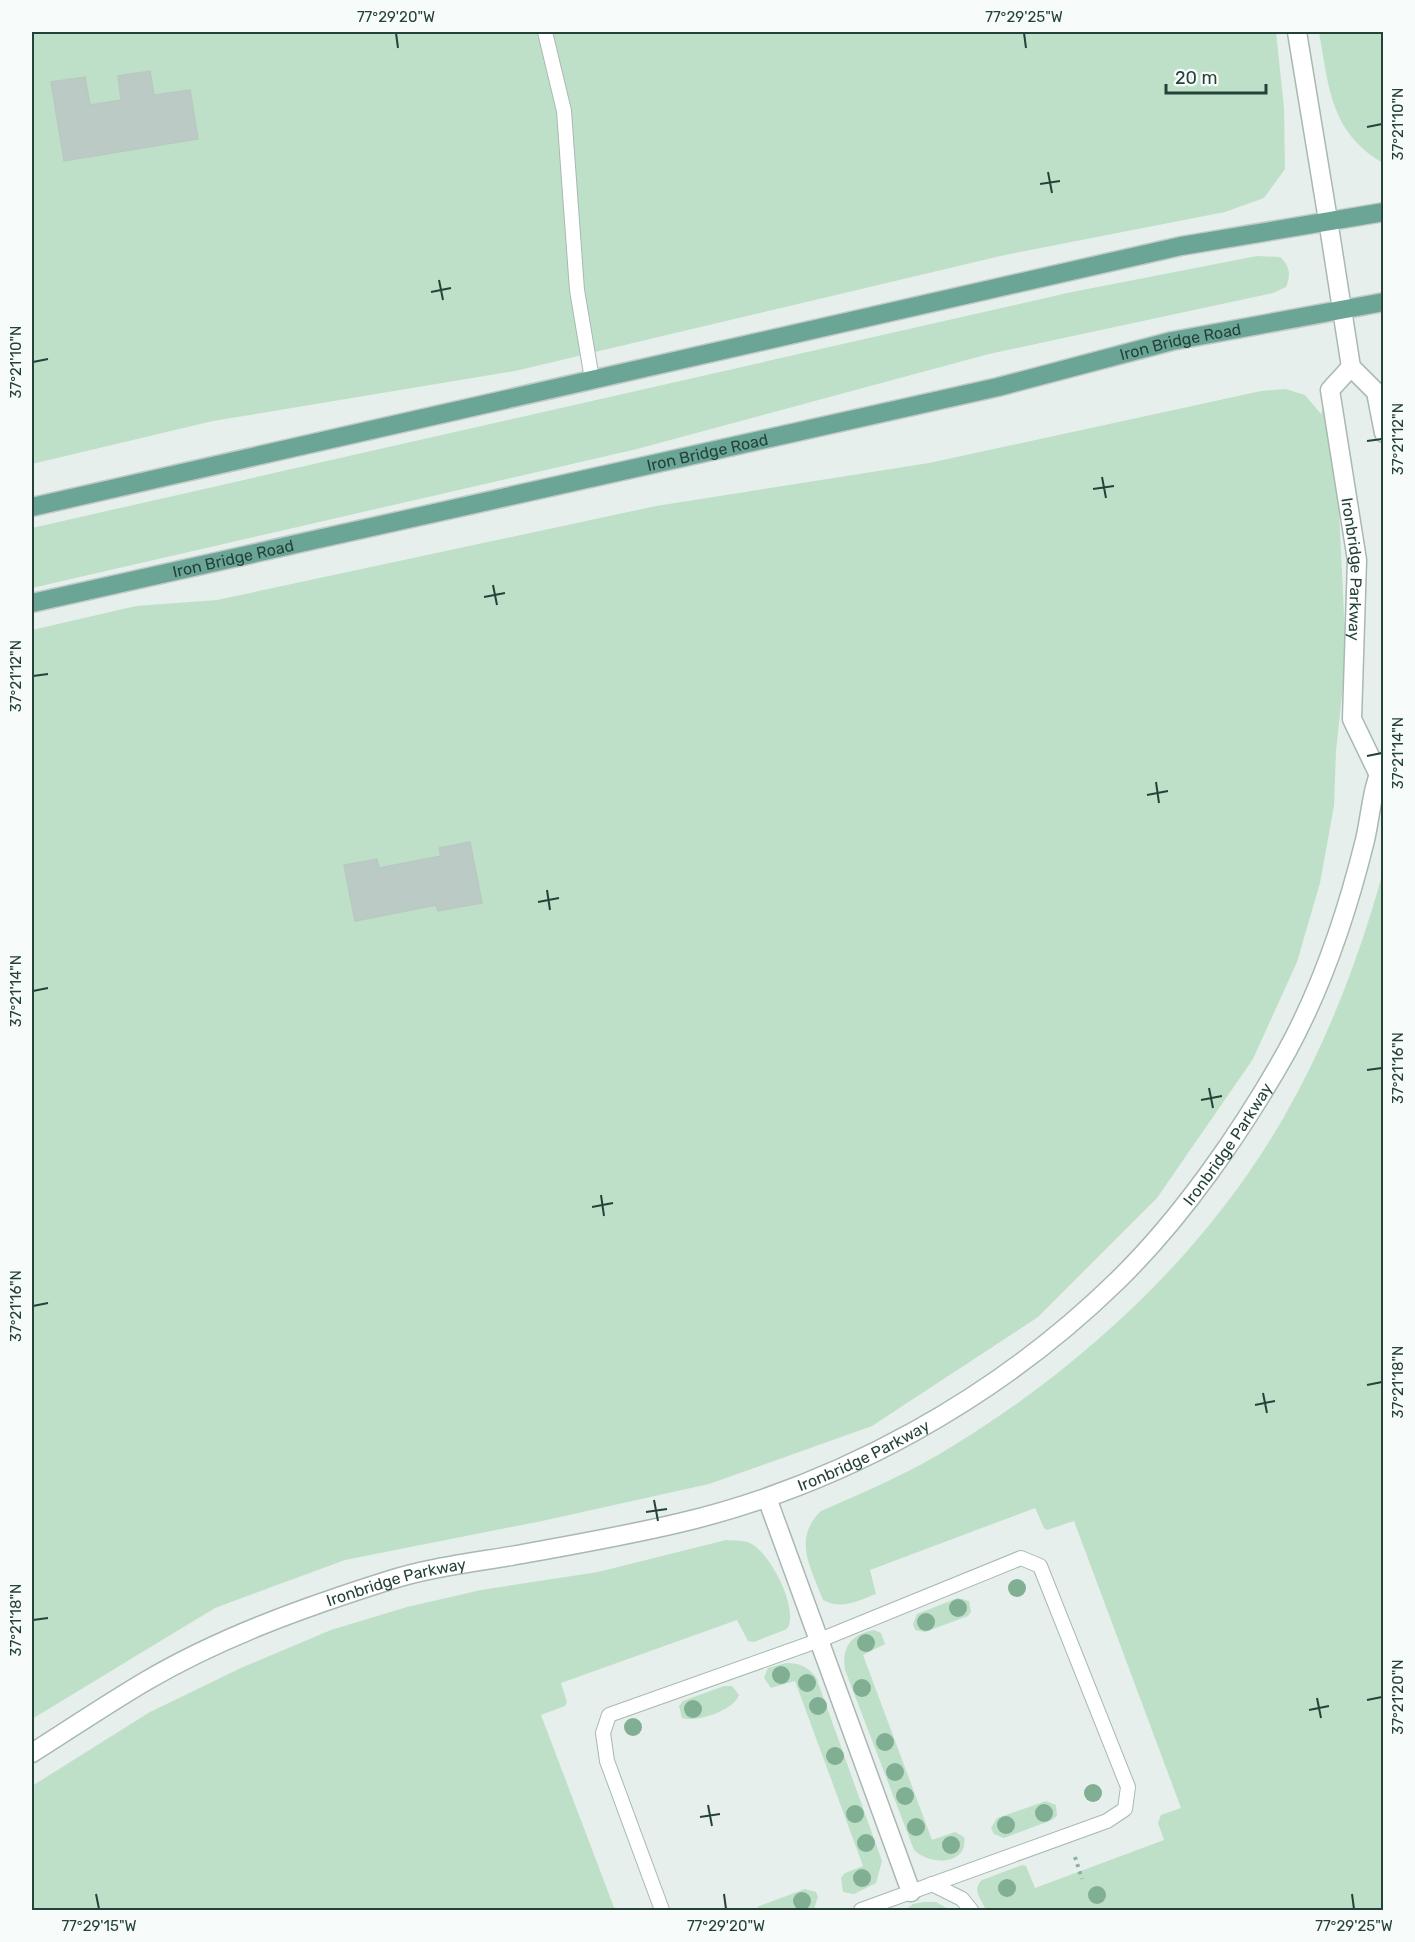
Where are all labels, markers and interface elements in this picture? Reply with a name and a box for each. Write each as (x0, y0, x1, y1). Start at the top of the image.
text: 77°29'20"W (357, 8, 435, 26)
text: 77°29'25"W (985, 8, 1063, 26)
scale bar (1166, 57, 1266, 95)
text: 20 m (1175, 67, 1217, 89)
text: 37°21'10"N (1389, 87, 1407, 161)
street label: Iron Bridge Road (1118, 319, 1243, 364)
text: 37°21'10"N (7, 325, 25, 399)
text: 37°21'12"N (1389, 403, 1407, 475)
street label: Iron Bridge Road (645, 430, 770, 475)
street label: Ironbridge Parkway (1337, 496, 1367, 641)
street label: Iron Bridge Road (171, 536, 296, 581)
text: 37°21'12"N (7, 640, 25, 712)
text: 37°21'14"N (1389, 717, 1407, 789)
text: 37°21'14"N (7, 955, 25, 1027)
text: 37°21'16"N (1389, 1032, 1407, 1104)
street label: Ironbridge Parkway (1179, 1079, 1276, 1209)
text: 37°21'16"N (7, 1270, 25, 1342)
text: 37°21'18"N (1389, 1345, 1407, 1419)
street label: Ironbridge Parkway (795, 1416, 933, 1495)
street label: Ironbridge Parkway (324, 1554, 467, 1610)
text: 37°21'18"N (7, 1583, 25, 1657)
text: 37°21'20"N (1389, 1659, 1407, 1735)
text: 77°29'15"W (61, 1917, 137, 1935)
text: 77°29'20"W (687, 1917, 765, 1935)
text: 77°29'25"W (1315, 1917, 1393, 1935)

